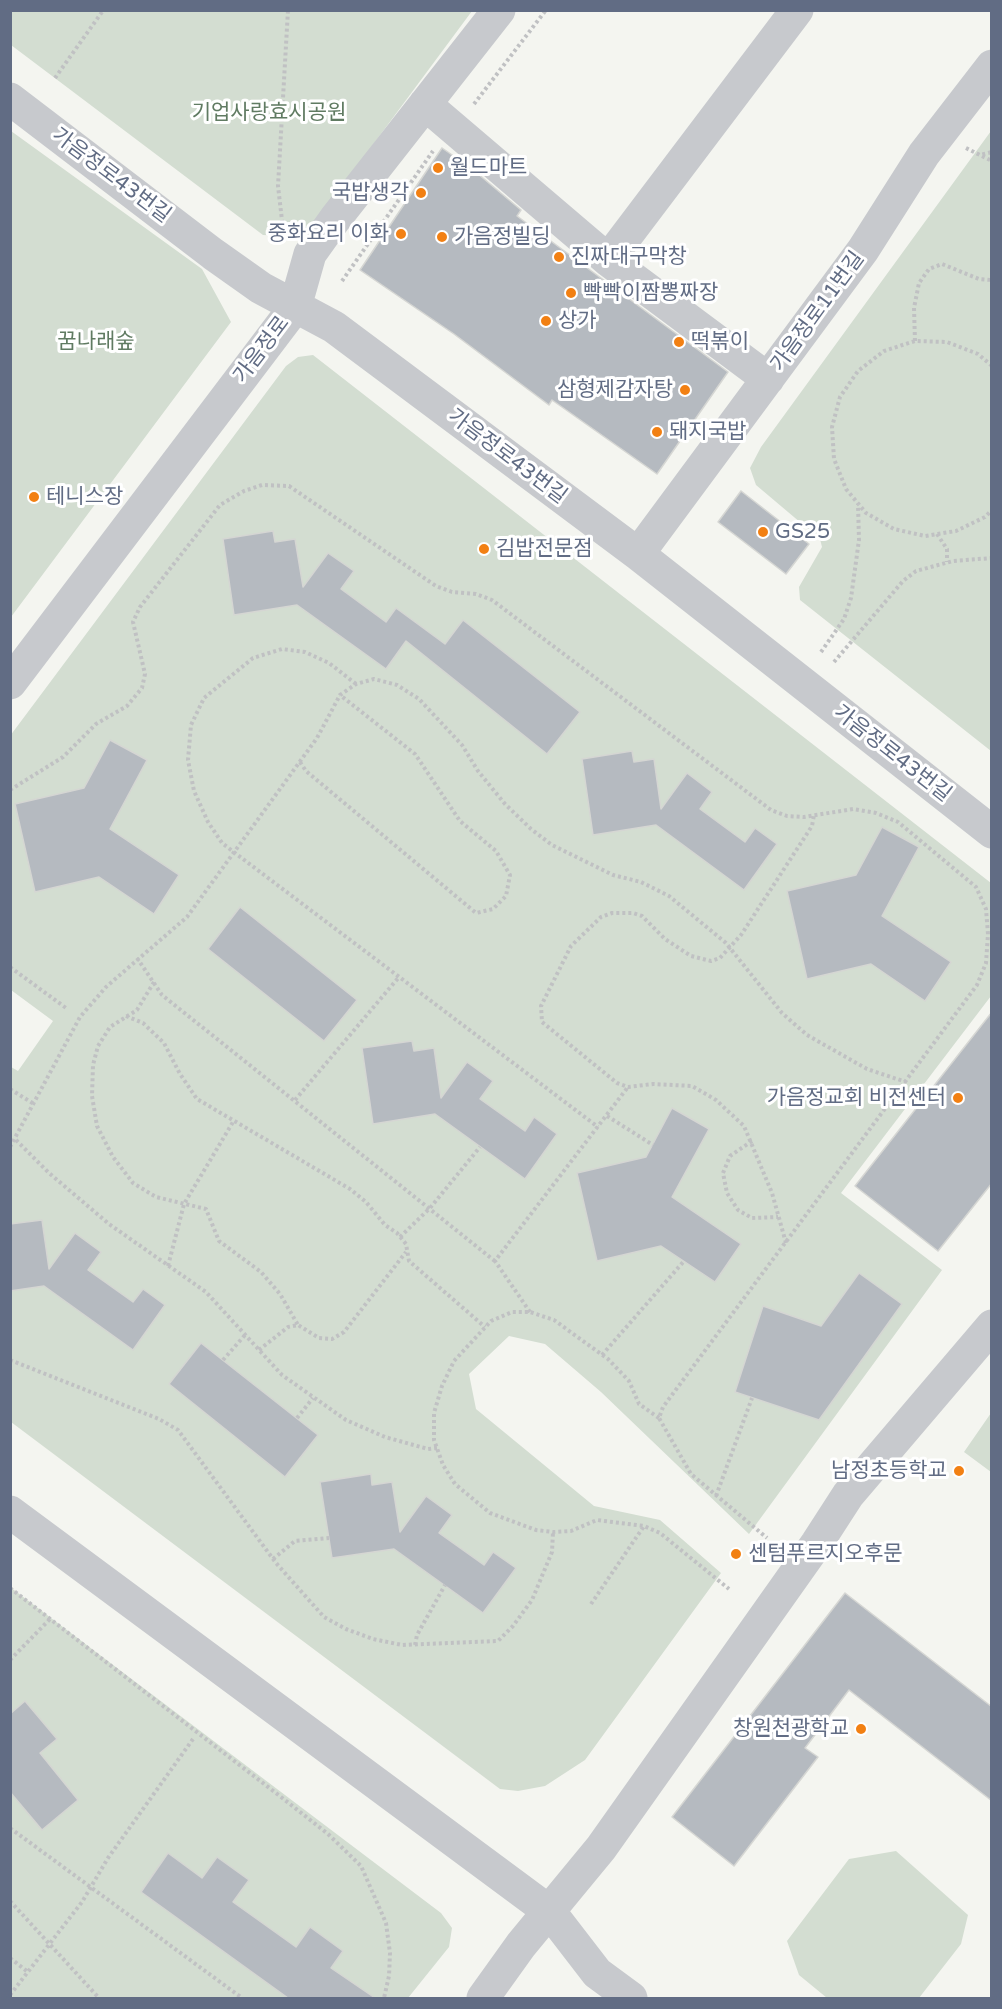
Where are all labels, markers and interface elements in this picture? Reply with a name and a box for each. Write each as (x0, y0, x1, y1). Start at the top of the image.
park label: 기업사랑효시공원 (192, 100, 346, 126)
street label: 가음정로43번길 (47, 123, 175, 229)
place label: 월드마트 (450, 155, 527, 181)
marker: 월드마트 (431, 161, 445, 175)
place label: 국밥생각 (332, 180, 409, 206)
marker: 국밥생각 (414, 186, 428, 200)
place label: 중화요리 이화 (268, 221, 389, 247)
place label: 가음정빌딩 (454, 224, 551, 250)
marker: 중화요리 이화 (394, 227, 408, 241)
marker: 가음정빌딩 (435, 230, 449, 244)
place label: 진짜대구막창 (571, 244, 687, 270)
street label: 가음정로11번길 (766, 247, 870, 377)
marker: 진짜대구막창 (552, 250, 566, 264)
place label: 빡빡이짬뽕짜장 (583, 280, 718, 306)
marker: 빡빡이짬뽕짜장 (564, 286, 578, 300)
place label: 상가 (558, 308, 597, 334)
street label: 가음정로 (229, 312, 295, 388)
marker: 상가 (539, 314, 553, 328)
park label: 꿈나래숲 (57, 329, 135, 355)
place label: 떡볶이 (691, 329, 749, 355)
marker: 떡볶이 (672, 335, 686, 349)
place label: 삼형제감자탕 (557, 377, 673, 403)
marker: 삼형제감자탕 (678, 383, 692, 397)
street label: 가음정로43번길 (443, 404, 571, 510)
place label: 돼지국밥 (669, 419, 746, 445)
marker: 돼지국밥 (650, 425, 664, 439)
place label: 테니스장 (46, 484, 123, 510)
marker: 테니스장 (27, 490, 41, 504)
place label: GS25 (775, 519, 830, 545)
marker: GS25 (756, 525, 770, 539)
place label: 김밥전문점 (496, 536, 593, 562)
marker: 김밥전문점 (477, 542, 491, 556)
street label: 가음정로43번길 (828, 700, 956, 808)
place label: 가음정교회 비전센터 (767, 1085, 946, 1111)
marker: 가음정교회 비전센터 (951, 1091, 965, 1105)
place label: 남정초등학교 (831, 1458, 947, 1484)
marker: 남정초등학교 (952, 1464, 966, 1478)
place label: 센텀푸르지오후문 (748, 1541, 903, 1567)
marker: 센텀푸르지오후문 (729, 1547, 743, 1561)
place label: 창원천광학교 (733, 1716, 849, 1742)
marker: 창원천광학교 (854, 1722, 868, 1736)

